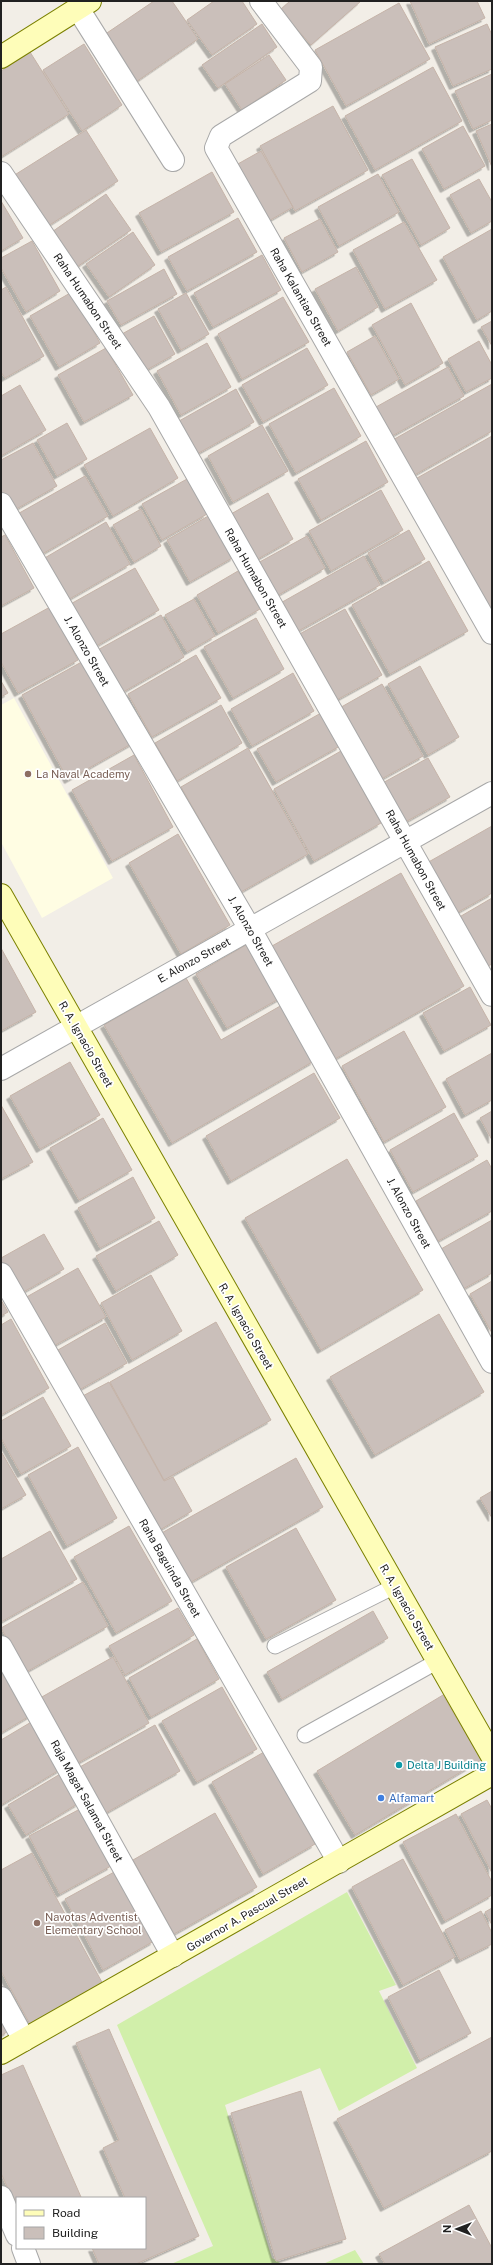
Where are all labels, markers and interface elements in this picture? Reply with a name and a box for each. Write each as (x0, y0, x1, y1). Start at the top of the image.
street label: Raha Kalantiao Street (268, 246, 334, 348)
street label: Raha Humabon Street (51, 251, 125, 351)
street label: Raha Humabon Street (223, 526, 289, 630)
street label: J. Alonzo Street (62, 614, 112, 688)
place label: La Naval Academy (36, 768, 130, 780)
marker: La Naval Academy (23, 769, 33, 779)
street label: Raha Humabon Street (383, 808, 449, 912)
street label: J. Alonzo Street (226, 894, 276, 968)
street label: E. Alonzo Street (156, 935, 232, 985)
street label: R. A. Ignacio Street (56, 999, 116, 1089)
street label: J. Alonzo Street (385, 1176, 433, 1250)
street label: R. A. Ignacio Street (216, 1281, 276, 1371)
street label: Raha Baguinda Street (137, 1517, 203, 1619)
street label: R. A. Ignacio Street (377, 1562, 437, 1652)
street label: Raja Magat Salamat Street (48, 1738, 126, 1864)
place label: Delta J Building (407, 1759, 486, 1771)
marker: Delta J Building (394, 1760, 404, 1770)
place label: Alfamart (389, 1792, 434, 1804)
marker: Alfamart (376, 1793, 386, 1803)
street label: Governor A. Pascual Street (184, 1874, 310, 1954)
place label: Navotas Adventist Elementary School (45, 1911, 142, 1936)
marker: Navotas Adventist Elementary School (32, 1918, 42, 1928)
legend (16, 2197, 146, 2249)
text: Road (52, 2206, 80, 2220)
north arrow (437, 2209, 477, 2249)
text: N (441, 2225, 453, 2233)
text: Building (52, 2226, 98, 2240)

